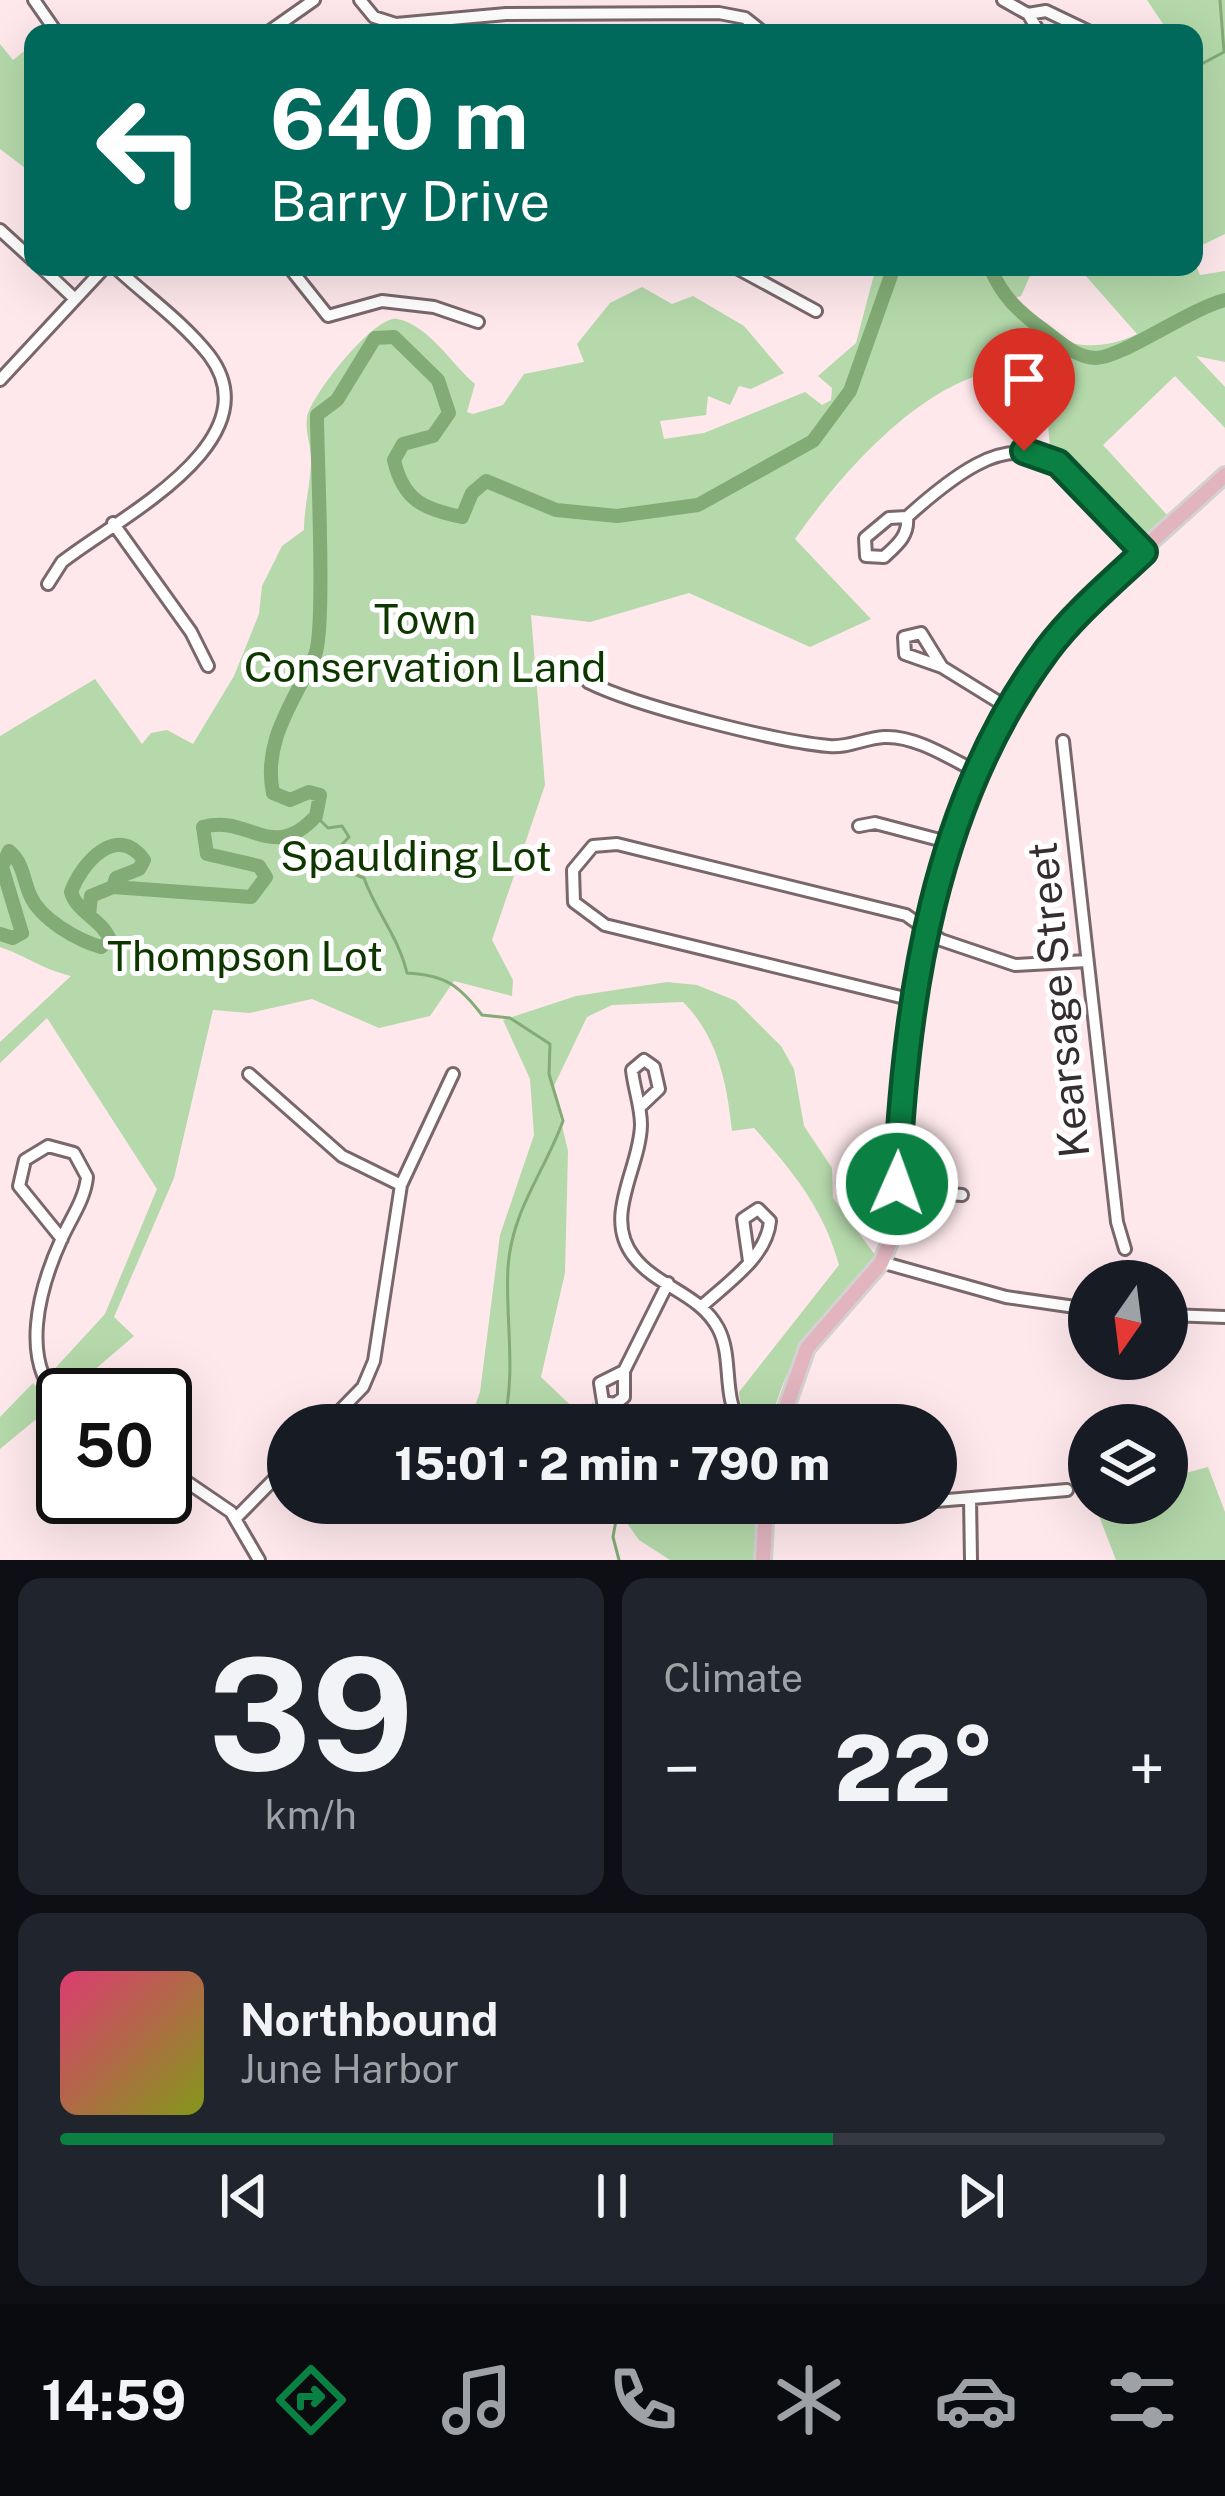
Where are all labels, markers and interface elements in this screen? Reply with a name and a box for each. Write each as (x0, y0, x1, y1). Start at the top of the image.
text: 640 m (270, 69, 529, 168)
icon: left (72, 72, 228, 228)
text: Barry Drive (270, 170, 550, 233)
pin (973, 328, 1075, 451)
icon: arrive (991, 346, 1057, 412)
park label: Town Conservation Land (244, 594, 606, 691)
park label: Spaulding Lot (280, 831, 552, 880)
street label: Kearsage Street (1017, 840, 1098, 1160)
park label: Thompson Lot (107, 931, 383, 980)
position arrow (834, 1121, 960, 1247)
north arrow (1068, 1260, 1188, 1380)
map controls (1068, 1260, 1188, 1524)
speed limit sign: 50 (36, 1368, 192, 1524)
button: layers (1068, 1404, 1188, 1524)
text: 15:01 · 2 min · 790 m (394, 1437, 830, 1490)
text: 39 (208, 1622, 414, 1805)
text: Climate (664, 1655, 803, 1701)
text: 22° (834, 1715, 995, 1821)
text: − (664, 1730, 700, 1808)
text: + (1128, 1730, 1165, 1808)
text: km/h (265, 1792, 357, 1838)
text: Northbound (240, 1993, 498, 2046)
text: June Harbor (240, 2046, 459, 2092)
icon: previous (211, 2163, 277, 2229)
icon: pause (579, 2163, 645, 2229)
icon: next (948, 2163, 1014, 2229)
icon: directions (269, 2358, 353, 2442)
icon: music (435, 2358, 519, 2442)
icon: phone (601, 2358, 685, 2442)
icon: climate (767, 2358, 851, 2442)
icon: car (934, 2358, 1018, 2442)
icon: filters (1100, 2358, 1184, 2442)
text: 14:59 (41, 2369, 186, 2432)

